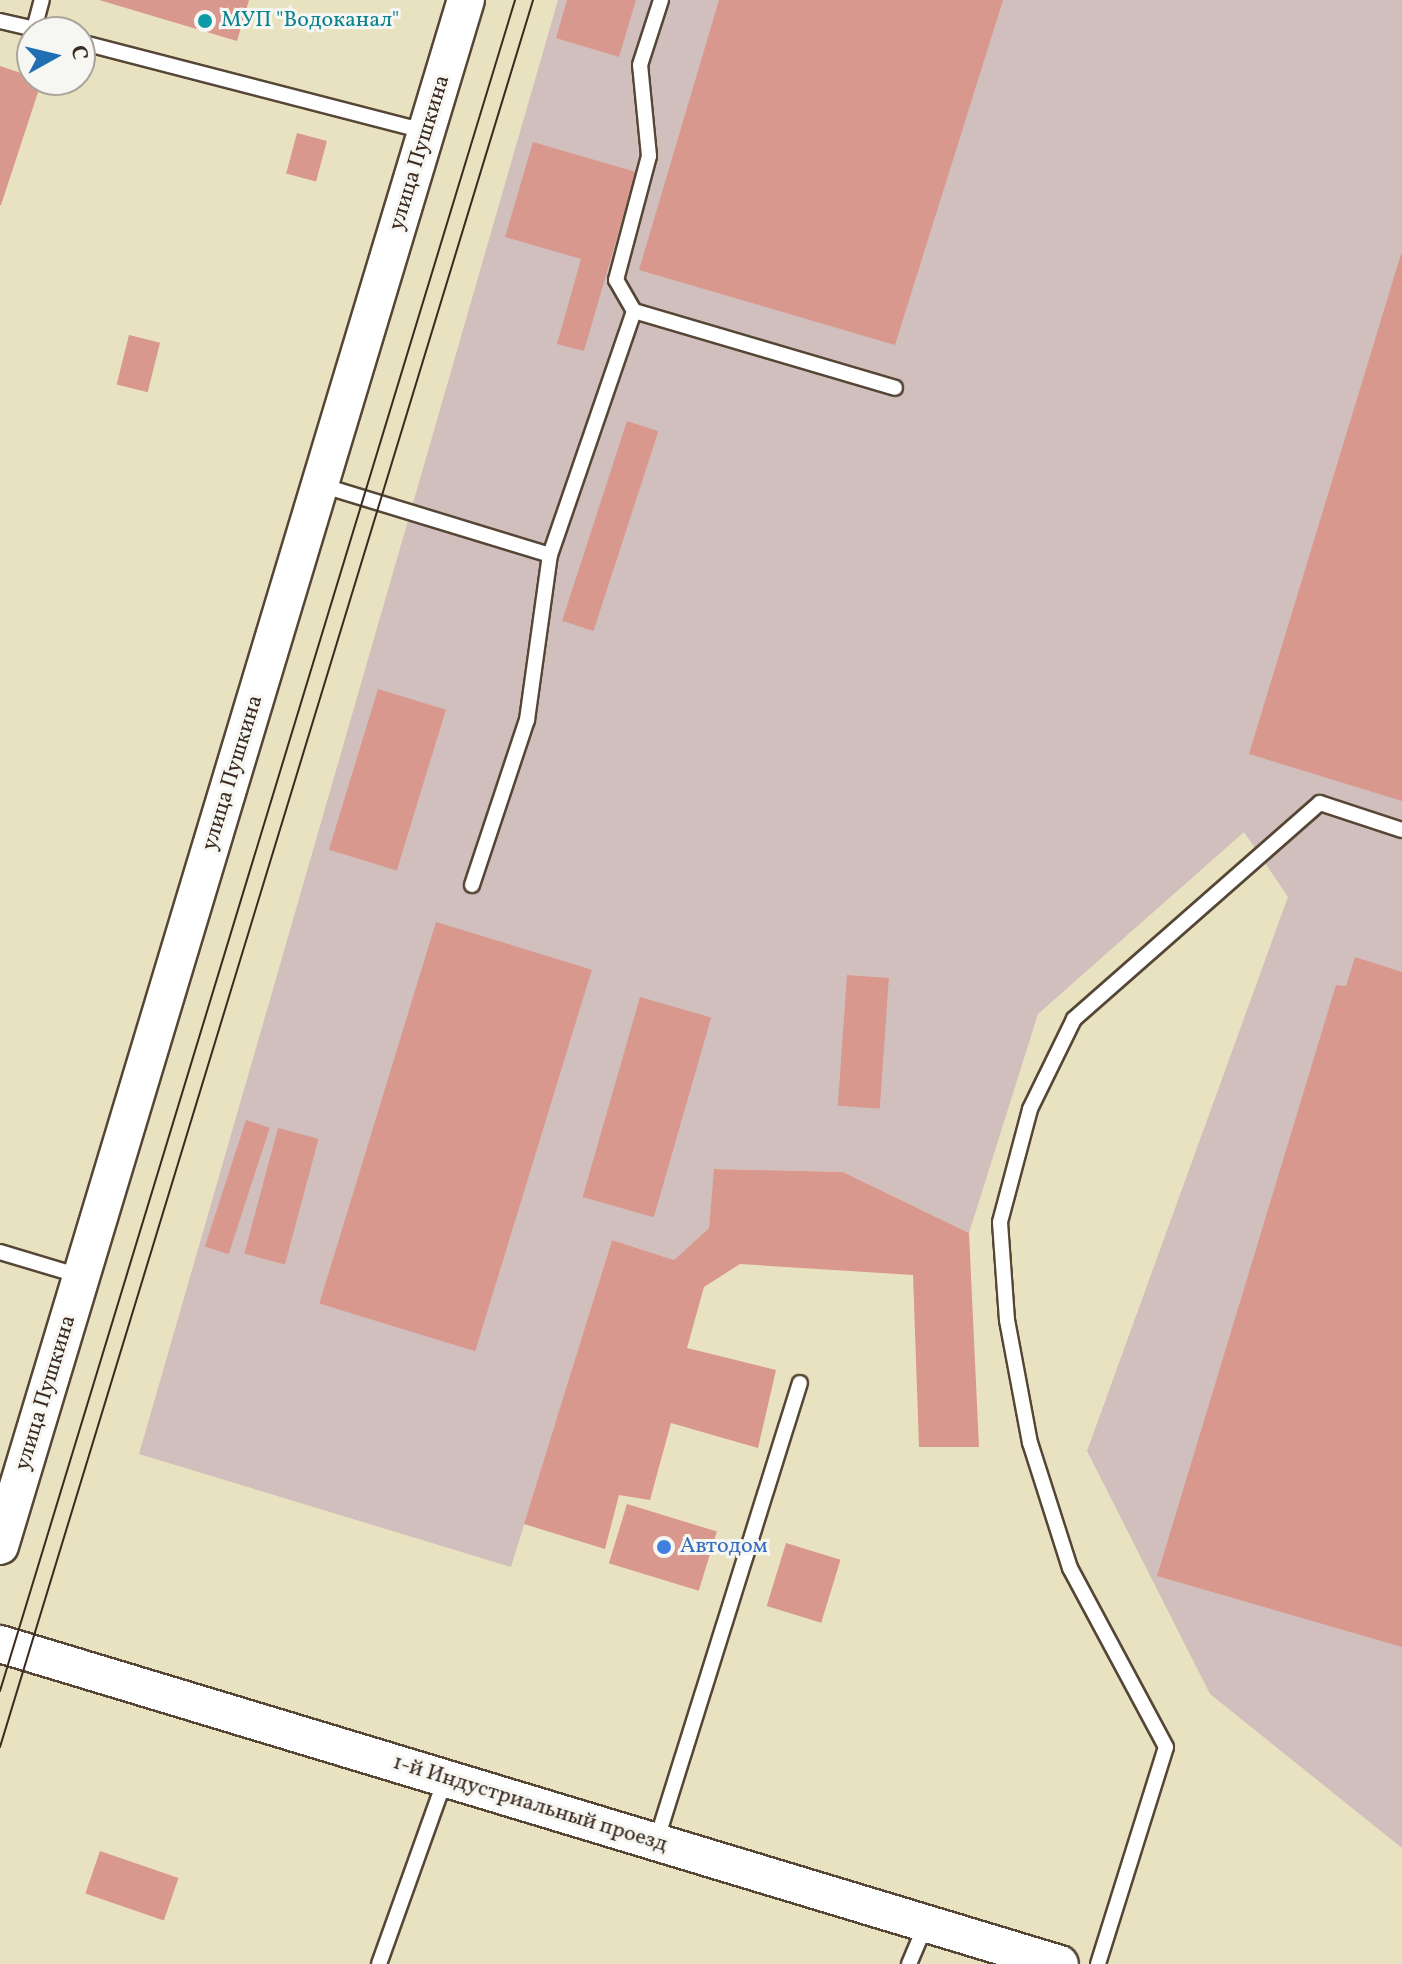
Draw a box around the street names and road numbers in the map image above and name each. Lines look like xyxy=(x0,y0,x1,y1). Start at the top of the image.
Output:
street label: улица Пушкина xyxy=(384,72,456,234)
street label: улица Пушкина xyxy=(197,692,269,854)
street label: улица Пушкина xyxy=(10,1312,82,1474)
street label: 1-й Индустриальный проезд xyxy=(390,1750,670,1858)

